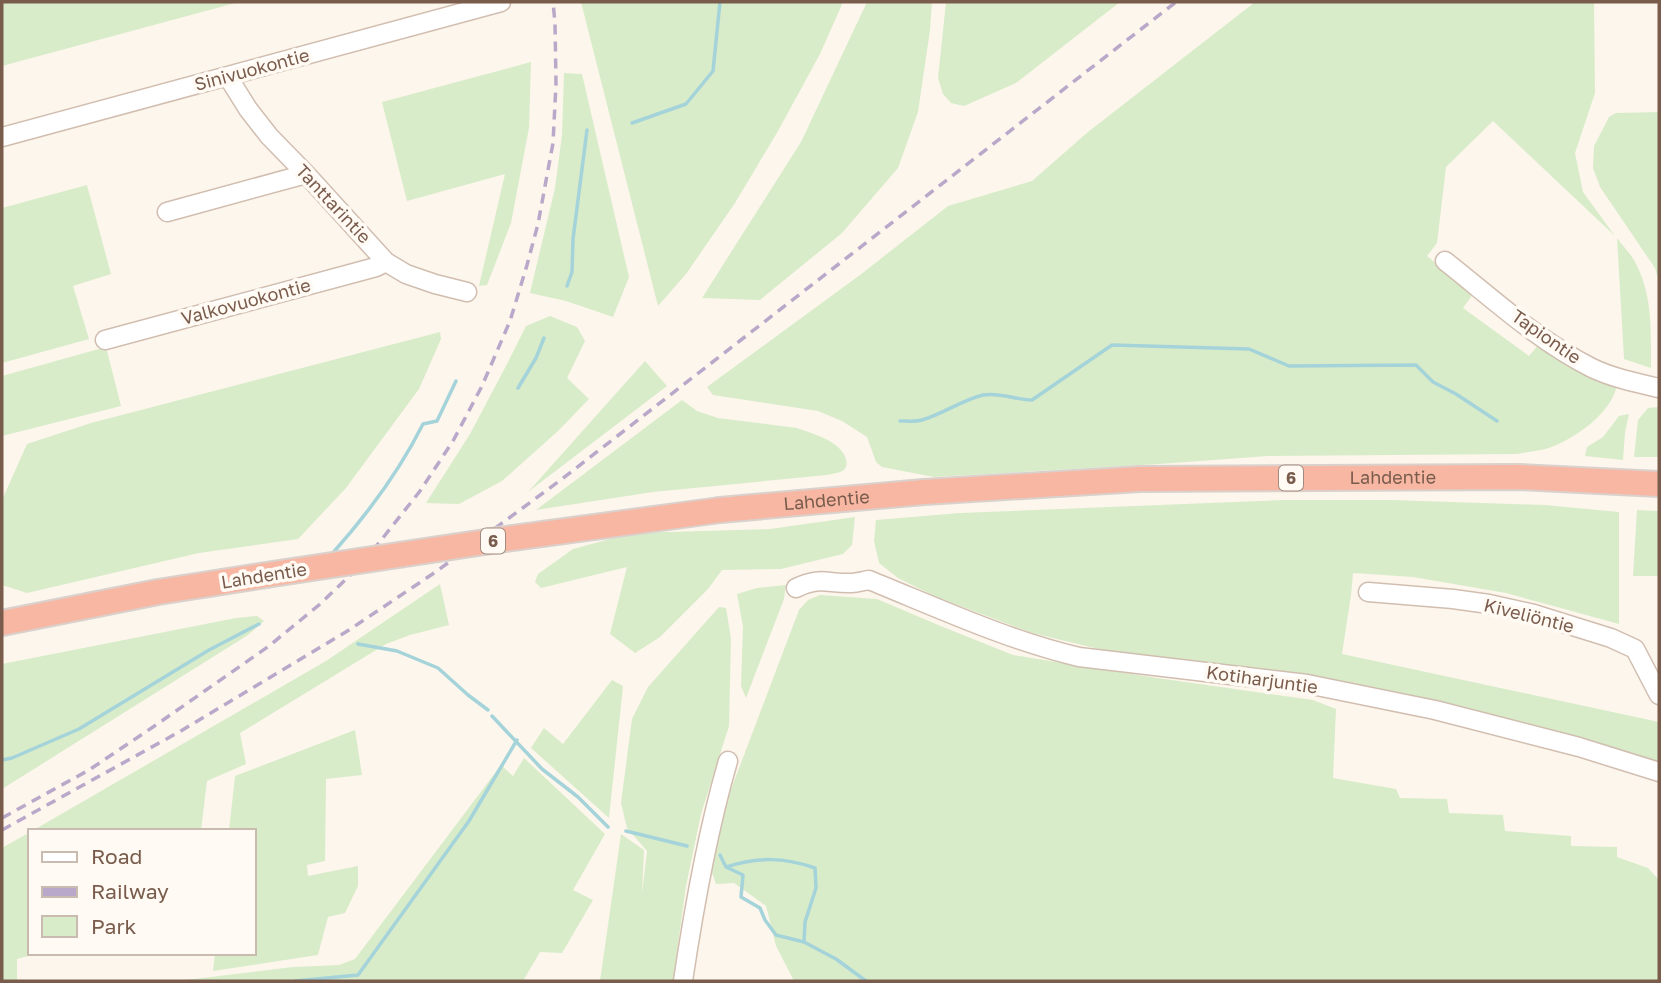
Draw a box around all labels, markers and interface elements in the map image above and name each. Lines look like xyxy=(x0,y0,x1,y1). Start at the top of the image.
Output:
street label: Sinivuokontie xyxy=(192,43,312,95)
street label: Tanttarintie xyxy=(292,159,376,247)
street label: Valkovuokontie xyxy=(179,273,313,329)
street label: Tapiontie xyxy=(1508,304,1586,368)
street label: Lahdentie xyxy=(1349,465,1436,488)
road number: 6 xyxy=(1279,466,1303,491)
street label: Lahdentie xyxy=(782,485,871,514)
road number: 6 xyxy=(481,528,505,554)
street label: Lahdentie xyxy=(219,557,308,593)
street label: Kiveliöntie xyxy=(1482,593,1577,637)
street label: Kotiharjuntie xyxy=(1205,660,1319,698)
legend xyxy=(28,829,256,955)
text: Road xyxy=(91,843,142,869)
text: Railway xyxy=(91,878,169,904)
text: Park xyxy=(91,913,137,939)

